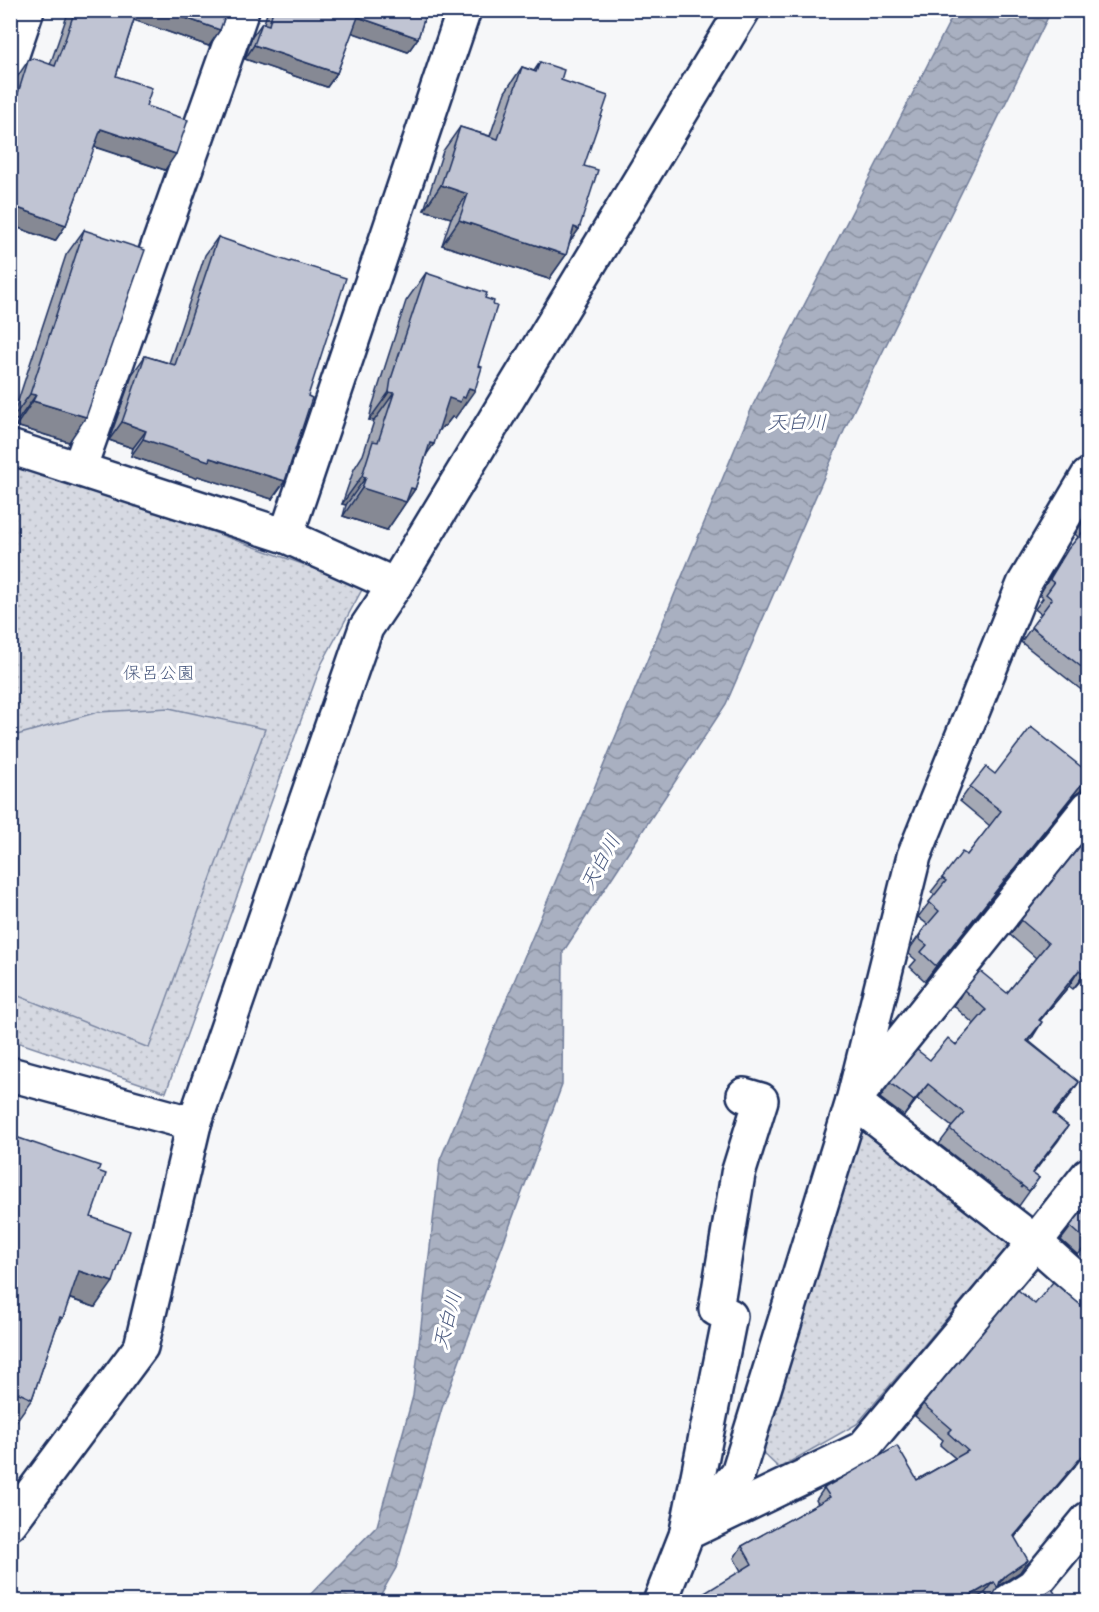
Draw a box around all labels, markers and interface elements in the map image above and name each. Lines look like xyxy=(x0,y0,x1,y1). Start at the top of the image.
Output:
water label: 天白川 xyxy=(767,409,827,434)
park label: 保呂公園 xyxy=(123,661,195,684)
water label: 天白川 xyxy=(574,829,625,894)
water label: 天白川 xyxy=(427,1288,466,1352)

